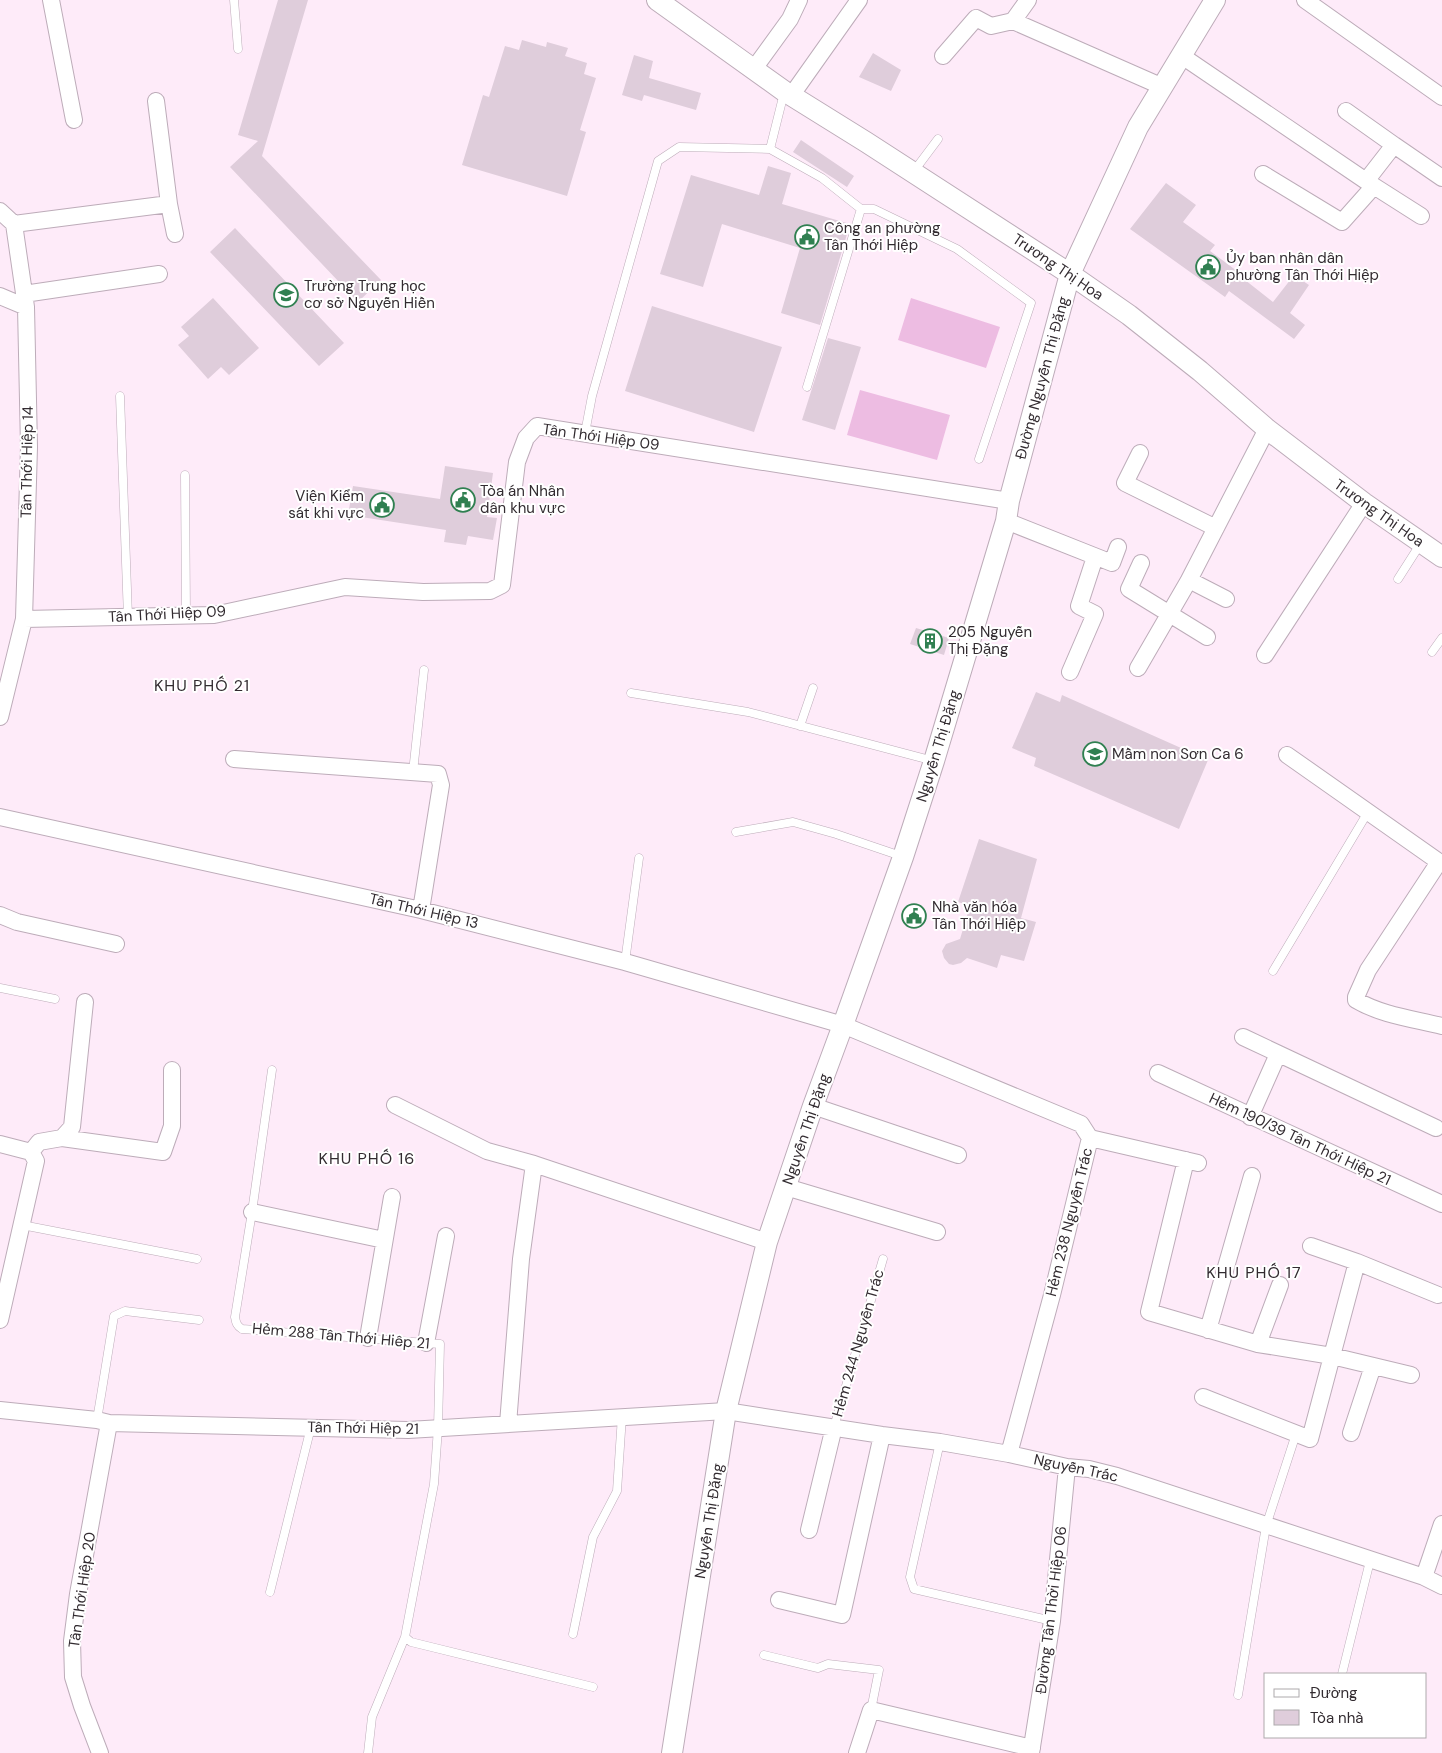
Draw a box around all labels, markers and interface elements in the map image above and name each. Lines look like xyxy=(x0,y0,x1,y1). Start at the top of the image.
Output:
place label: Công an phường Tân Thới Hiệp xyxy=(824,218,940,255)
public building icon: Công an phường Tân Thới Hiệp xyxy=(794,224,820,250)
street label: Trương Thị Hoa xyxy=(1009,229,1107,305)
place label: Ủy ban nhân dân phường Tân Thới Hiệp xyxy=(1226,248,1379,285)
public building icon: Ủy ban nhân dân phường Tân Thới Hiệp xyxy=(1195,254,1221,280)
place label: Trường Trung học cơ sở Nguyễn Hiền xyxy=(304,276,435,313)
school or university icon: Trường Trung học cơ sở Nguyễn Hiền xyxy=(273,282,299,308)
street label: Đường Nguyễn Thị Đặng xyxy=(1011,294,1073,462)
street label: Tân Thới Hiệp 14 xyxy=(16,406,38,518)
street label: Tân Thới Hiệp 09 xyxy=(541,419,661,455)
street label: Trương Thị Hoa xyxy=(1330,475,1428,551)
place label: Tòa án Nhân dân khu vực xyxy=(480,481,565,518)
place label: Viện Kiểm sát khi vực xyxy=(288,486,364,523)
public building icon: Tòa án Nhân dân khu vực xyxy=(450,487,476,513)
public building icon: Viện Kiểm sát khi vực xyxy=(369,492,395,518)
street label: Tân Thới Hiệp 09 xyxy=(108,601,226,627)
place label: 205 Nguyễn Thị Đặng xyxy=(948,622,1032,659)
building icon: 205 Nguyễn Thị Đặng xyxy=(917,628,943,654)
district label: KHU PHỐ 21 xyxy=(154,675,250,696)
street label: Nguyễn Thị Đặng xyxy=(911,687,965,805)
school or university icon: Mầm non Sơn Ca 6 xyxy=(1082,741,1108,767)
place label: Mầm non Sơn Ca 6 xyxy=(1112,744,1244,764)
street label: Tân Thới Hiệp 13 xyxy=(367,889,481,933)
place label: Nhà văn hóa Tân Thới Hiệp xyxy=(932,897,1026,934)
public building icon: Nhà văn hóa Tân Thới Hiệp xyxy=(901,903,927,929)
street label: Nguyễn Thị Đặng xyxy=(778,1071,834,1187)
street label: Hẻm 190/39 Tân Thới Hiệp 21 xyxy=(1206,1088,1394,1190)
street label: Hẻm 238 Nguyễn Trác xyxy=(1041,1146,1097,1298)
district label: KHU PHỐ 16 xyxy=(319,1148,415,1169)
district label: KHU PHỐ 17 xyxy=(1206,1262,1302,1283)
street label: Hẻm 244 Nguyễn Trác xyxy=(827,1267,889,1419)
street label: Hẻm 288 Tân Thới Hiêp 21 xyxy=(251,1318,431,1354)
street label: Tân Thới Hiệp 21 xyxy=(307,1417,419,1439)
street label: Nguyễn Trác xyxy=(1032,1449,1120,1487)
street label: Nguyễn Thị Đặng xyxy=(690,1462,728,1580)
street label: Đường Tân Thời Hiệp 06 xyxy=(1031,1525,1071,1695)
street label: Tân Thới Hiệp 20 xyxy=(64,1531,100,1649)
legend xyxy=(1264,1673,1427,1738)
text: Đường xyxy=(1310,1683,1358,1703)
text: Tòa nhà xyxy=(1310,1708,1364,1728)

